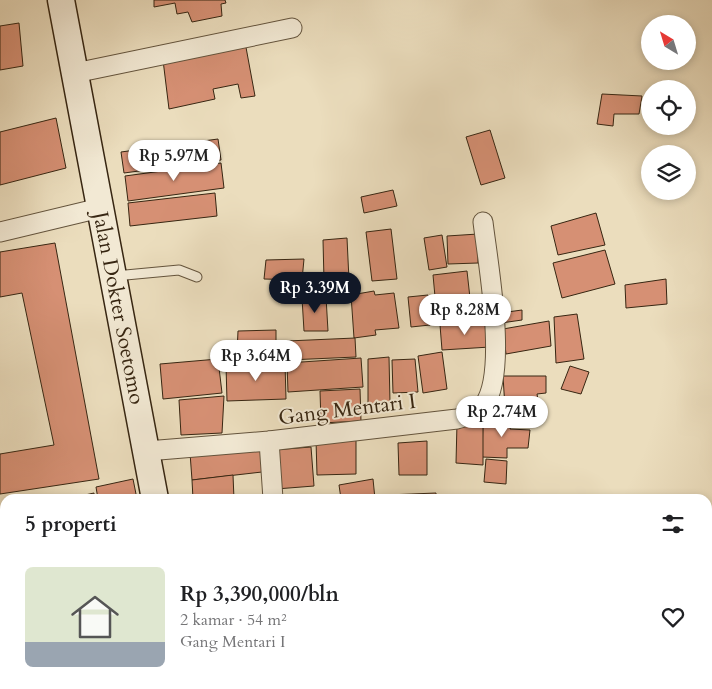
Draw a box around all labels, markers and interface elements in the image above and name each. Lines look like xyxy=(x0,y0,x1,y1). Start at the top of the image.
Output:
north arrow xyxy=(641,15,696,70)
map controls xyxy=(641,15,696,200)
button: locate xyxy=(641,80,696,135)
pin: Rp 5.97M xyxy=(122,140,226,182)
text: Rp 5.97M xyxy=(139,145,209,167)
button: layers xyxy=(641,145,696,200)
street label: Jalan Dokter Soetomo xyxy=(85,206,151,407)
pin: Rp 3.39M xyxy=(263,272,367,314)
text: Rp 3.39M xyxy=(280,277,350,299)
pin: Rp 8.28M xyxy=(413,294,517,336)
text: Rp 8.28M xyxy=(430,299,500,321)
pin: Rp 3.64M xyxy=(204,340,308,382)
text: Rp 3.64M xyxy=(221,345,291,367)
street label: Gang Mentari I xyxy=(277,387,418,432)
pin: Rp 2.74M xyxy=(450,396,554,438)
text: Rp 2.74M xyxy=(467,401,537,423)
text: 5 properti xyxy=(25,510,117,539)
icon: filters xyxy=(659,510,687,538)
text: Rp 3,390,000/bln xyxy=(180,580,339,609)
icon: home xyxy=(65,587,125,647)
icon: heart xyxy=(659,603,687,631)
text: 2 kamar · 54 m² xyxy=(180,609,286,631)
text: Gang Mentari I xyxy=(180,631,285,653)

